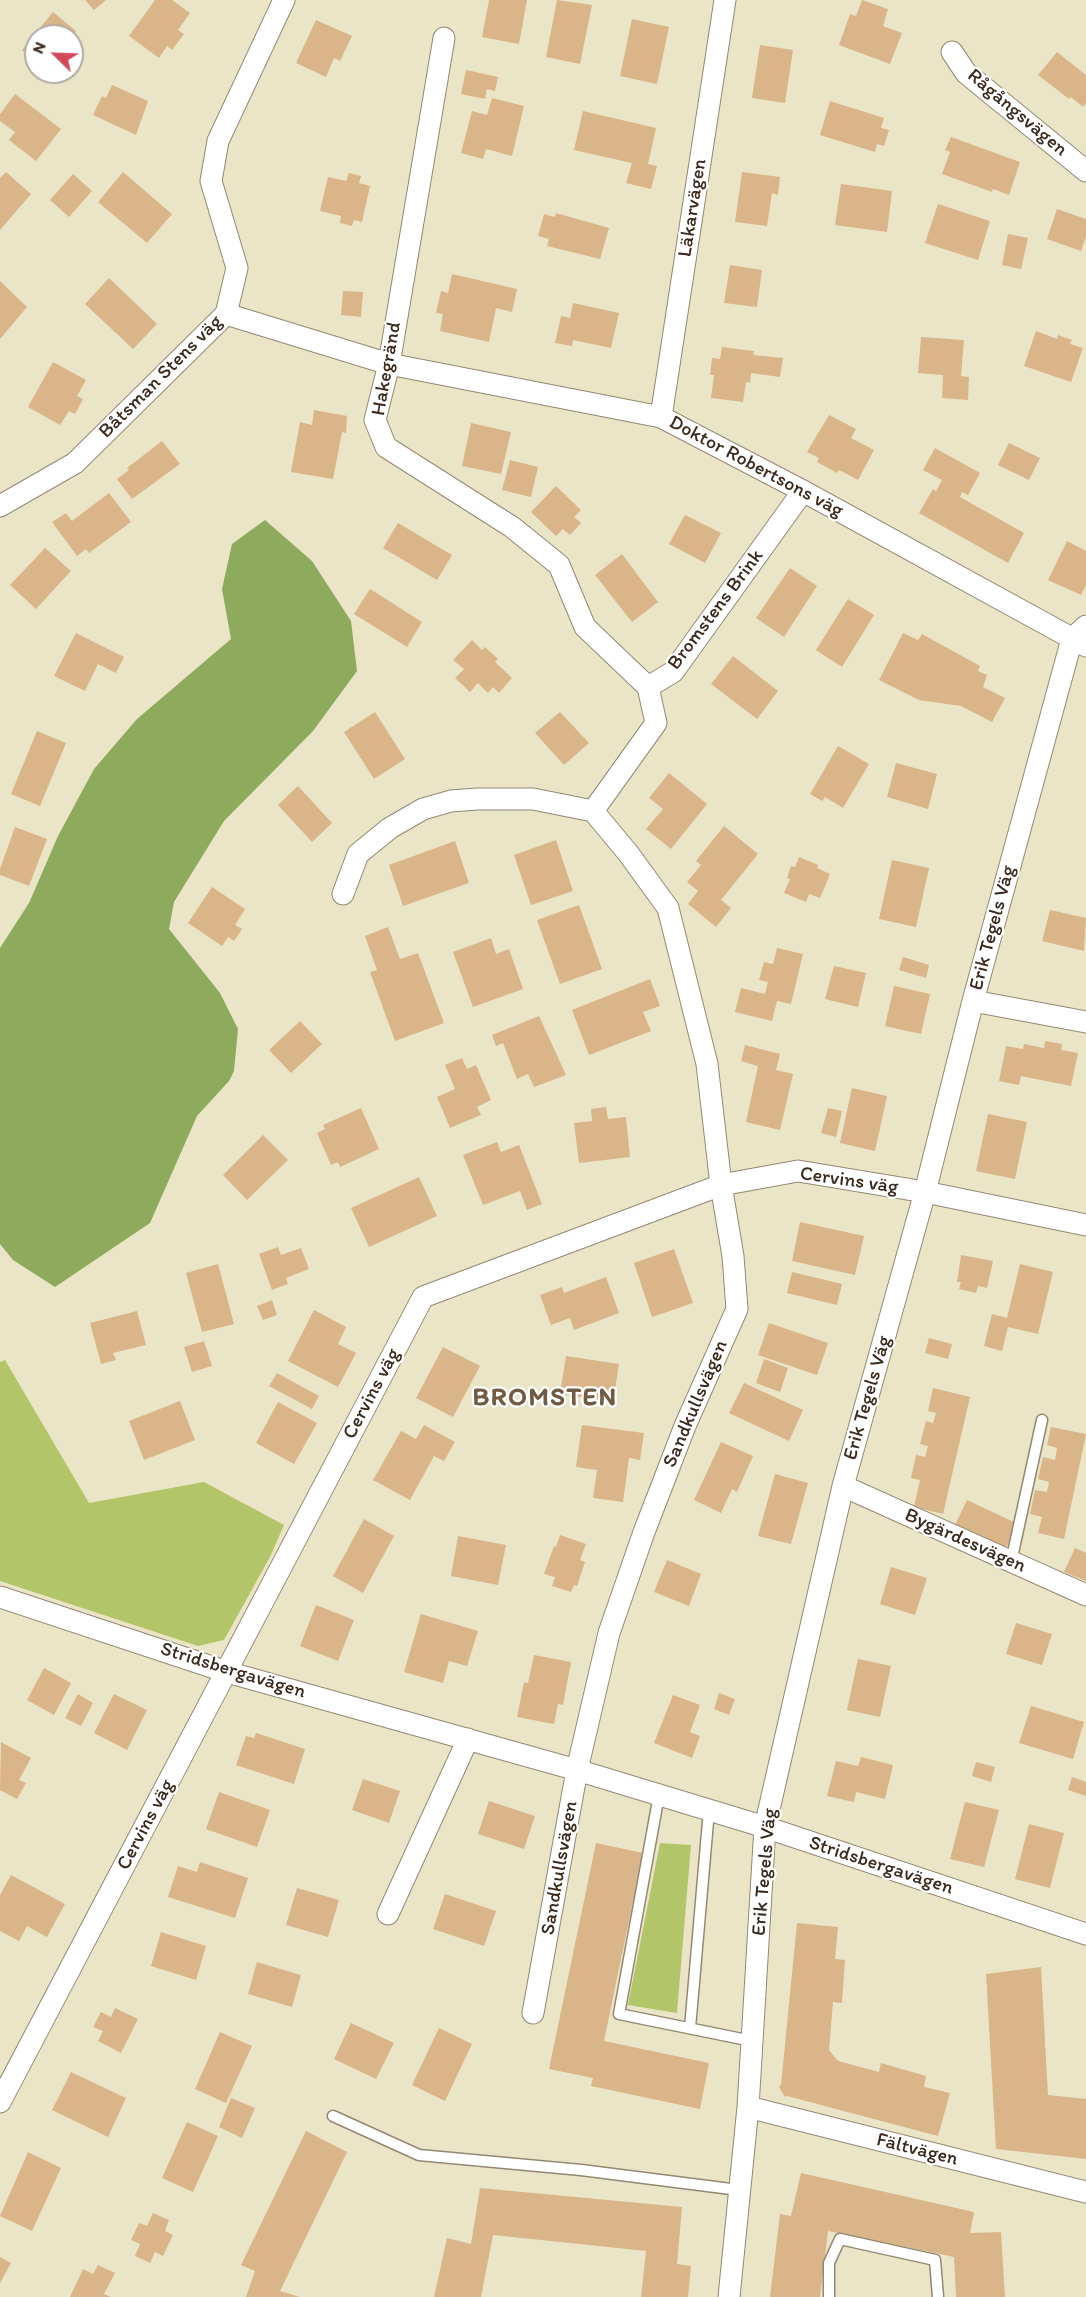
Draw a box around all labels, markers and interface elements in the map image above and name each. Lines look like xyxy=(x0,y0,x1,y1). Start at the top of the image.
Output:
north arrow xyxy=(24,24,84,84)
text: N xyxy=(28,39,50,56)
street label: Rågångsvägen xyxy=(962,64,1072,162)
street label: Läkarvägen xyxy=(673,157,713,259)
street label: Båtsman Stens väg xyxy=(94,310,228,444)
street label: Hakegränd xyxy=(367,320,407,418)
street label: Doktor Robertsons väg xyxy=(665,411,847,523)
street label: Bromstens Brink xyxy=(663,545,769,675)
street label: Erik Tegels Väg xyxy=(965,863,1021,993)
street label: Cervins väg xyxy=(798,1162,900,1200)
street label: Erik Tegels Väg xyxy=(839,1333,897,1463)
street label: Sandkullsvägen xyxy=(658,1337,734,1471)
street label: Cervins väg xyxy=(338,1345,406,1443)
district label: BROMSTEN xyxy=(472,1382,618,1414)
street label: Bygärdesvägen xyxy=(901,1504,1029,1578)
street label: Stridsbergavägen xyxy=(158,1638,308,1704)
street label: Cervins väg xyxy=(112,1776,180,1874)
street label: Sandkullsvägen xyxy=(536,1799,584,1937)
street label: Erik Tegels Väg xyxy=(747,1807,783,1937)
street label: Stridsbergavägen xyxy=(806,1831,956,1901)
street label: Fältvägen xyxy=(874,2128,960,2172)

